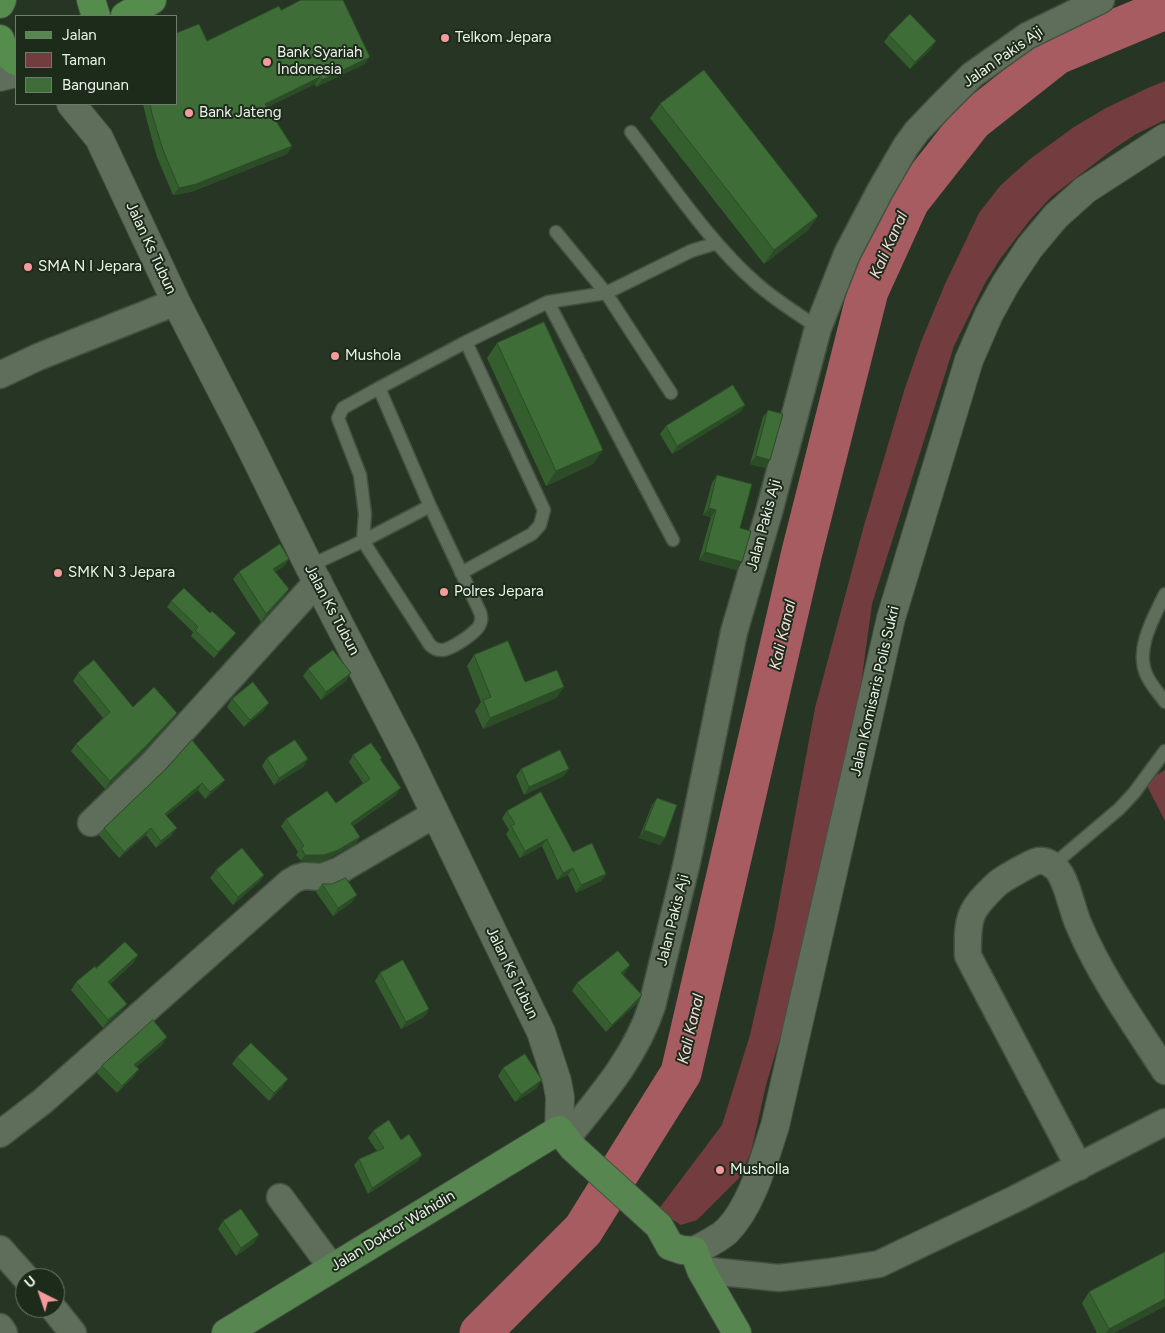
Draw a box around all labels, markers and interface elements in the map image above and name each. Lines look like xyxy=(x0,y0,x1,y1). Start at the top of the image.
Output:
legend xyxy=(15,15,178,105)
street label: Jalan Pakis Aji xyxy=(959,23,1047,91)
text: Jalan xyxy=(62,26,97,44)
place label: Telkom Jepara xyxy=(455,29,551,47)
marker: Telkom Jepara xyxy=(439,32,451,44)
place label: Bank Syariah Indonesia xyxy=(277,44,362,79)
text: Taman xyxy=(62,51,106,69)
marker: Bank Syariah Indonesia xyxy=(261,56,273,68)
text: Bangunan xyxy=(62,76,129,94)
place label: Bank Jateng xyxy=(199,104,282,122)
marker: Bank Jateng xyxy=(183,107,195,119)
street label: Jalan Ks Tubun xyxy=(122,199,180,297)
water label: Kali Kanal xyxy=(866,209,912,281)
place label: SMA N I Jepara xyxy=(38,258,142,276)
marker: SMA N I Jepara xyxy=(22,261,34,273)
place label: Mushola xyxy=(345,347,401,365)
marker: Mushola xyxy=(329,350,341,362)
street label: Jalan Pakis Aji xyxy=(743,477,785,573)
street label: Jalan Ks Tubun xyxy=(301,562,363,658)
place label: SMK N 3 Jepara xyxy=(68,564,175,582)
marker: SMK N 3 Jepara xyxy=(52,567,64,579)
place label: Polres Jepara xyxy=(454,583,544,601)
marker: Polres Jepara xyxy=(438,586,450,598)
water label: Kali Kanal xyxy=(766,598,800,672)
street label: Jalan Komisaris Polis Sukri xyxy=(847,604,903,778)
street label: Jalan Pakis Aji xyxy=(653,872,693,968)
street label: Jalan Ks Tubun xyxy=(482,924,542,1022)
water label: Kali Kanal xyxy=(674,992,708,1066)
place label: Musholla xyxy=(730,1161,789,1179)
marker: Musholla xyxy=(714,1164,726,1176)
street label: Jalan Doktor Wahidin xyxy=(328,1187,458,1275)
north arrow xyxy=(15,1268,65,1318)
text: U xyxy=(21,1272,40,1292)

